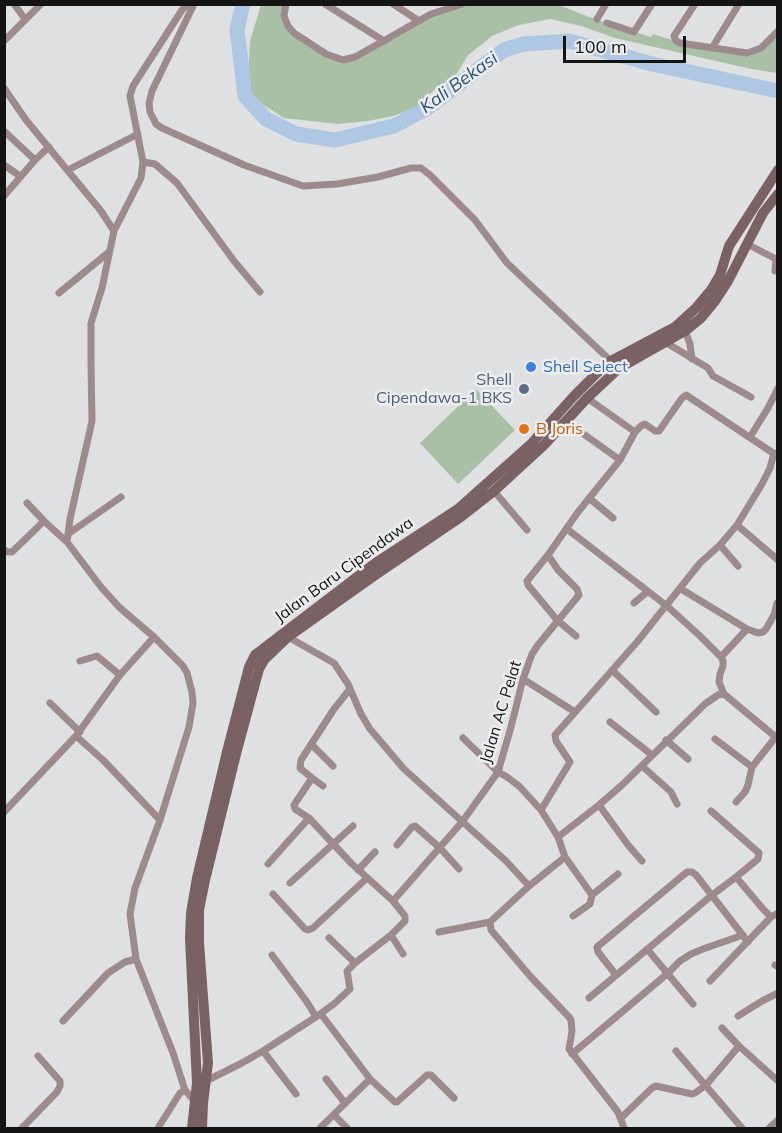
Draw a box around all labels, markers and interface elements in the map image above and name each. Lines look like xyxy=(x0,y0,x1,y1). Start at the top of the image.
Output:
scale bar xyxy=(566,24,689,62)
text: 100 m xyxy=(574,35,627,58)
water label: Kali Bekasi xyxy=(416,48,502,118)
place label: Shell Select xyxy=(543,357,628,377)
marker: Shell Select xyxy=(524,360,538,374)
place label: Shell Cipendawa-1 BKS xyxy=(376,370,512,408)
marker: Shell Cipendawa-1 BKS xyxy=(517,382,531,396)
place label: B Joris xyxy=(536,419,583,439)
marker: B Joris xyxy=(517,422,531,436)
street label: Jalan Baru Cipendawa xyxy=(271,513,417,627)
street label: Jalan AC Pelat xyxy=(476,658,526,766)

